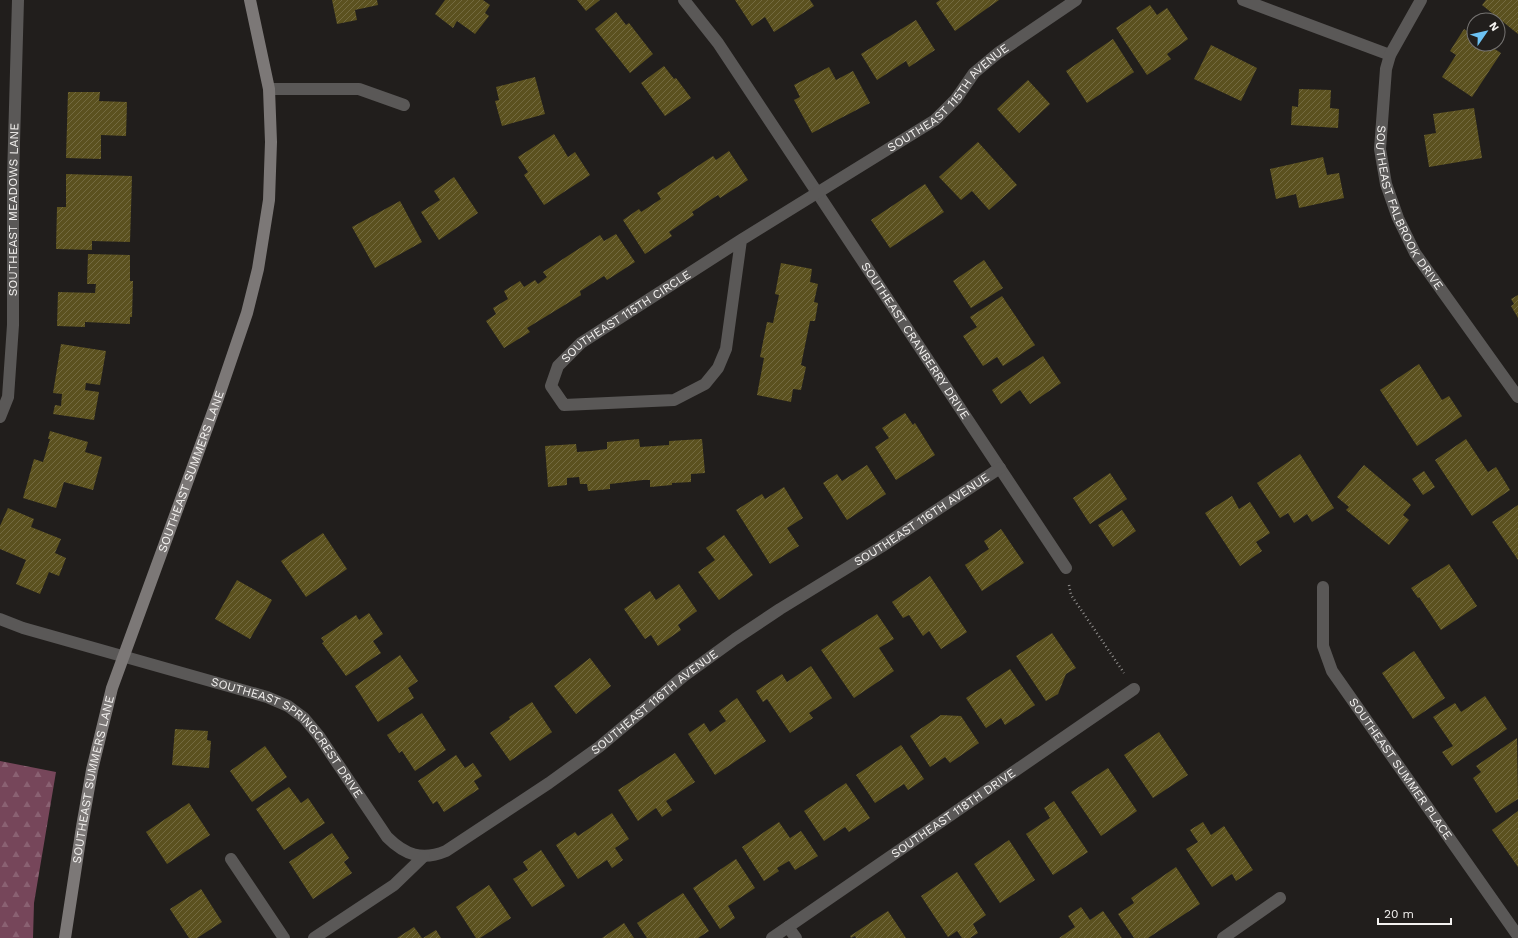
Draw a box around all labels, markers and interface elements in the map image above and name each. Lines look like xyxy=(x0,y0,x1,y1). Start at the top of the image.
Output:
north arrow xyxy=(1466,12,1506,52)
text: N xyxy=(1486,20,1502,34)
street label: SOUTHEAST 115TH AVENUE xyxy=(885,41,1012,155)
street label: SOUTHEAST MEADOWS LANE xyxy=(6,123,22,296)
street label: SOUTHEAST FALBROOK DRIVE xyxy=(1373,125,1446,293)
street label: SOUTHEAST CRANBERRY DRIVE xyxy=(858,260,973,422)
street label: SOUTHEAST 115TH CIRCLE xyxy=(558,267,694,366)
street label: SOUTHEAST SUMMERS LANE xyxy=(155,389,227,554)
street label: SOUTHEAST 116TH AVENUE xyxy=(851,470,992,569)
street label: SOUTHEAST 116TH AVENUE xyxy=(588,647,721,757)
street label: SOUTHEAST SPRINGCREST DRIVE xyxy=(209,675,366,801)
street label: SOUTHEAST SUMMERS LANE xyxy=(70,694,117,864)
street label: SOUTHEAST SUMMER PLACE xyxy=(1346,695,1455,842)
street label: SOUTHEAST 118TH DRIVE xyxy=(889,766,1018,861)
scale bar xyxy=(1378,900,1451,926)
text: 20 m xyxy=(1384,907,1414,921)

